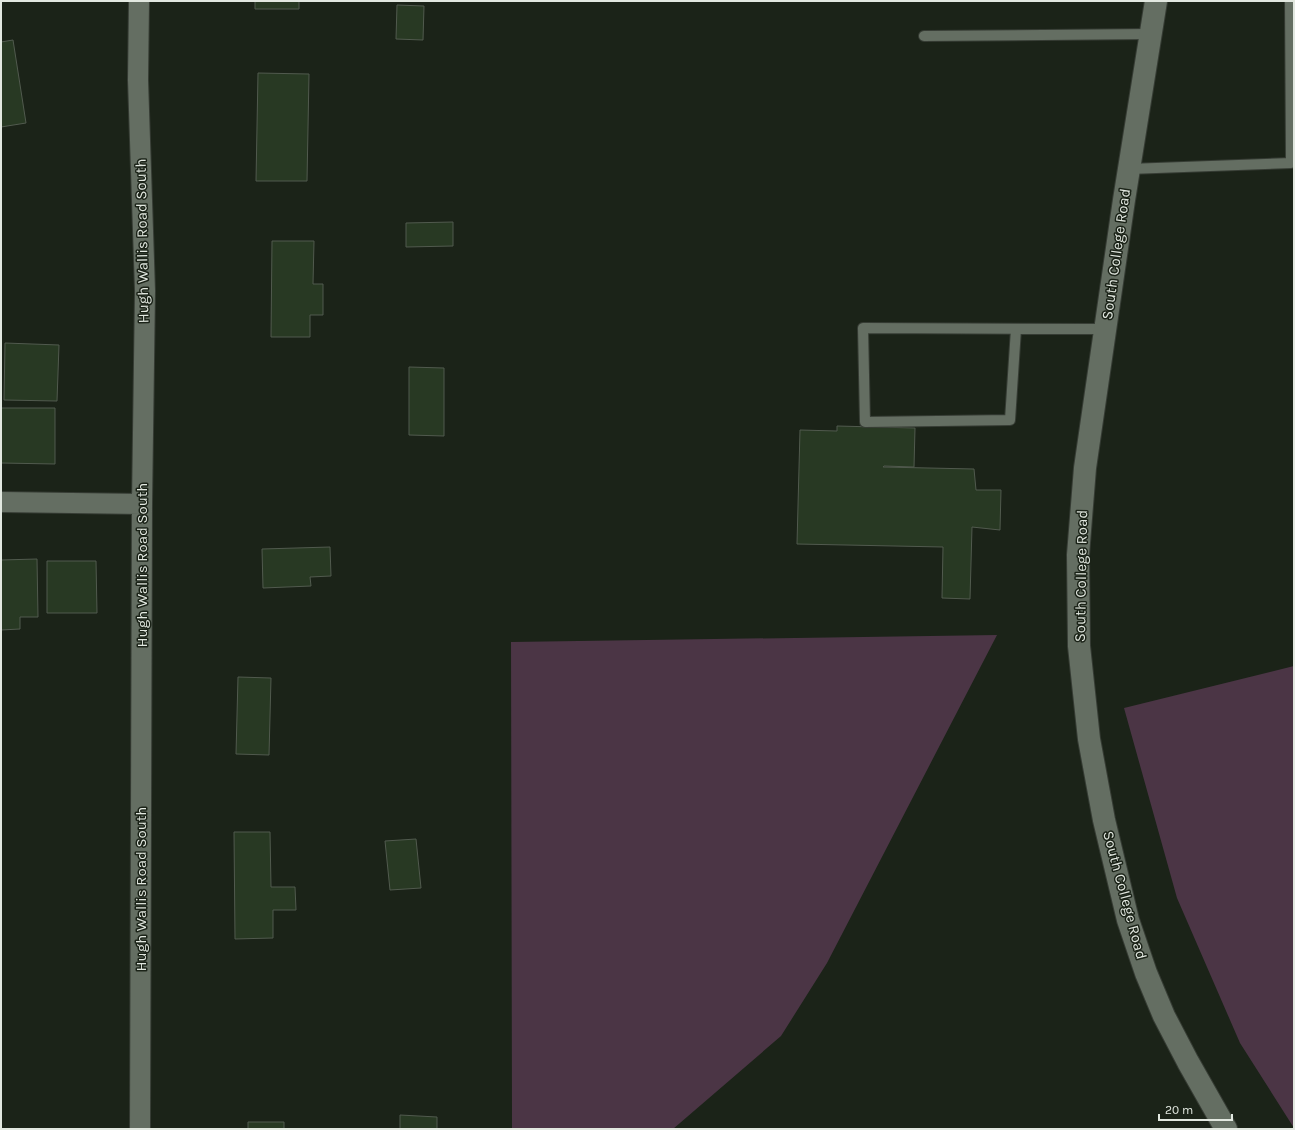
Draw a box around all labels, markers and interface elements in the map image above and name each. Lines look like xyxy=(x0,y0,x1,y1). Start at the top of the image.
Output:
street label: Hugh Wallis Road South xyxy=(132,158,152,324)
street label: South College Road xyxy=(1098,187,1134,321)
street label: Hugh Wallis Road South xyxy=(133,483,151,647)
street label: South College Road xyxy=(1071,510,1091,642)
street label: Hugh Wallis Road South xyxy=(132,807,150,971)
street label: South College Road xyxy=(1099,829,1151,961)
scale bar xyxy=(1159,1096,1232,1122)
text: 20 m xyxy=(1165,1103,1193,1117)

